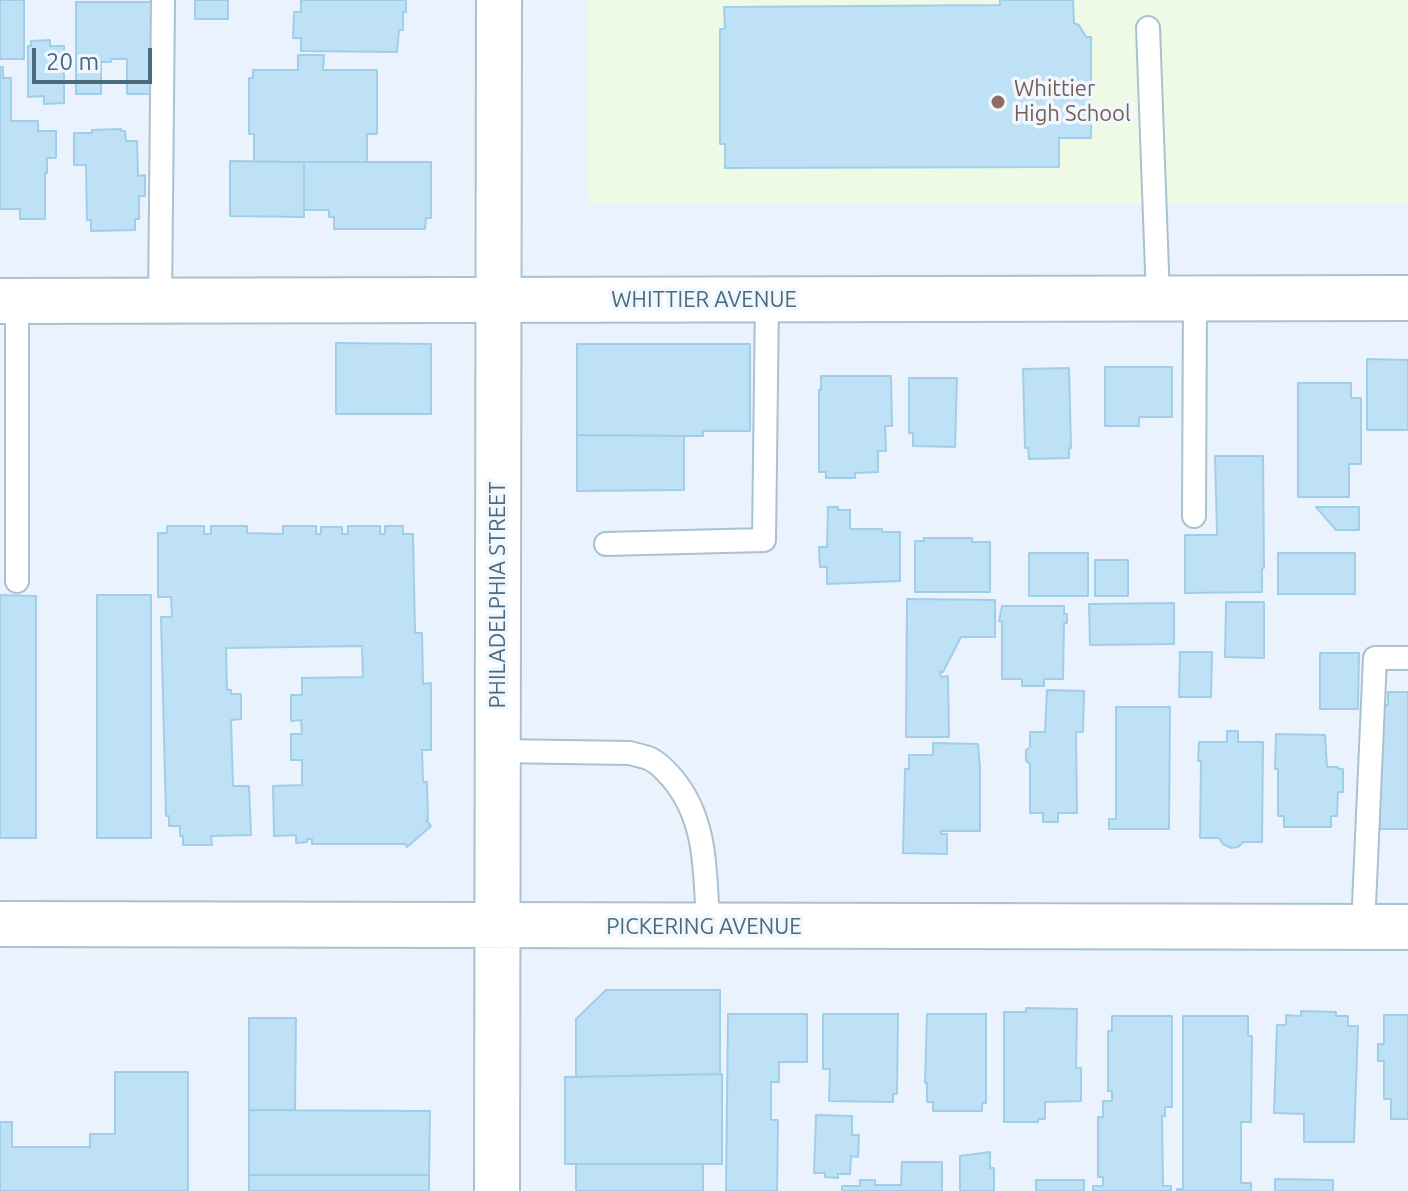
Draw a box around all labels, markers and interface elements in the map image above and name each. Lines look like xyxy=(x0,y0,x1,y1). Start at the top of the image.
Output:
scale bar xyxy=(36,32,156,82)
text: 20 m xyxy=(46,48,99,75)
place label: Whittier High School xyxy=(1014,76,1131,128)
marker: Whittier High School xyxy=(989,93,1007,111)
street label: WHITTIER AVENUE xyxy=(611,287,797,313)
street label: PHILADELPHIA STREET xyxy=(485,481,511,709)
street label: PICKERING AVENUE xyxy=(606,914,802,940)

